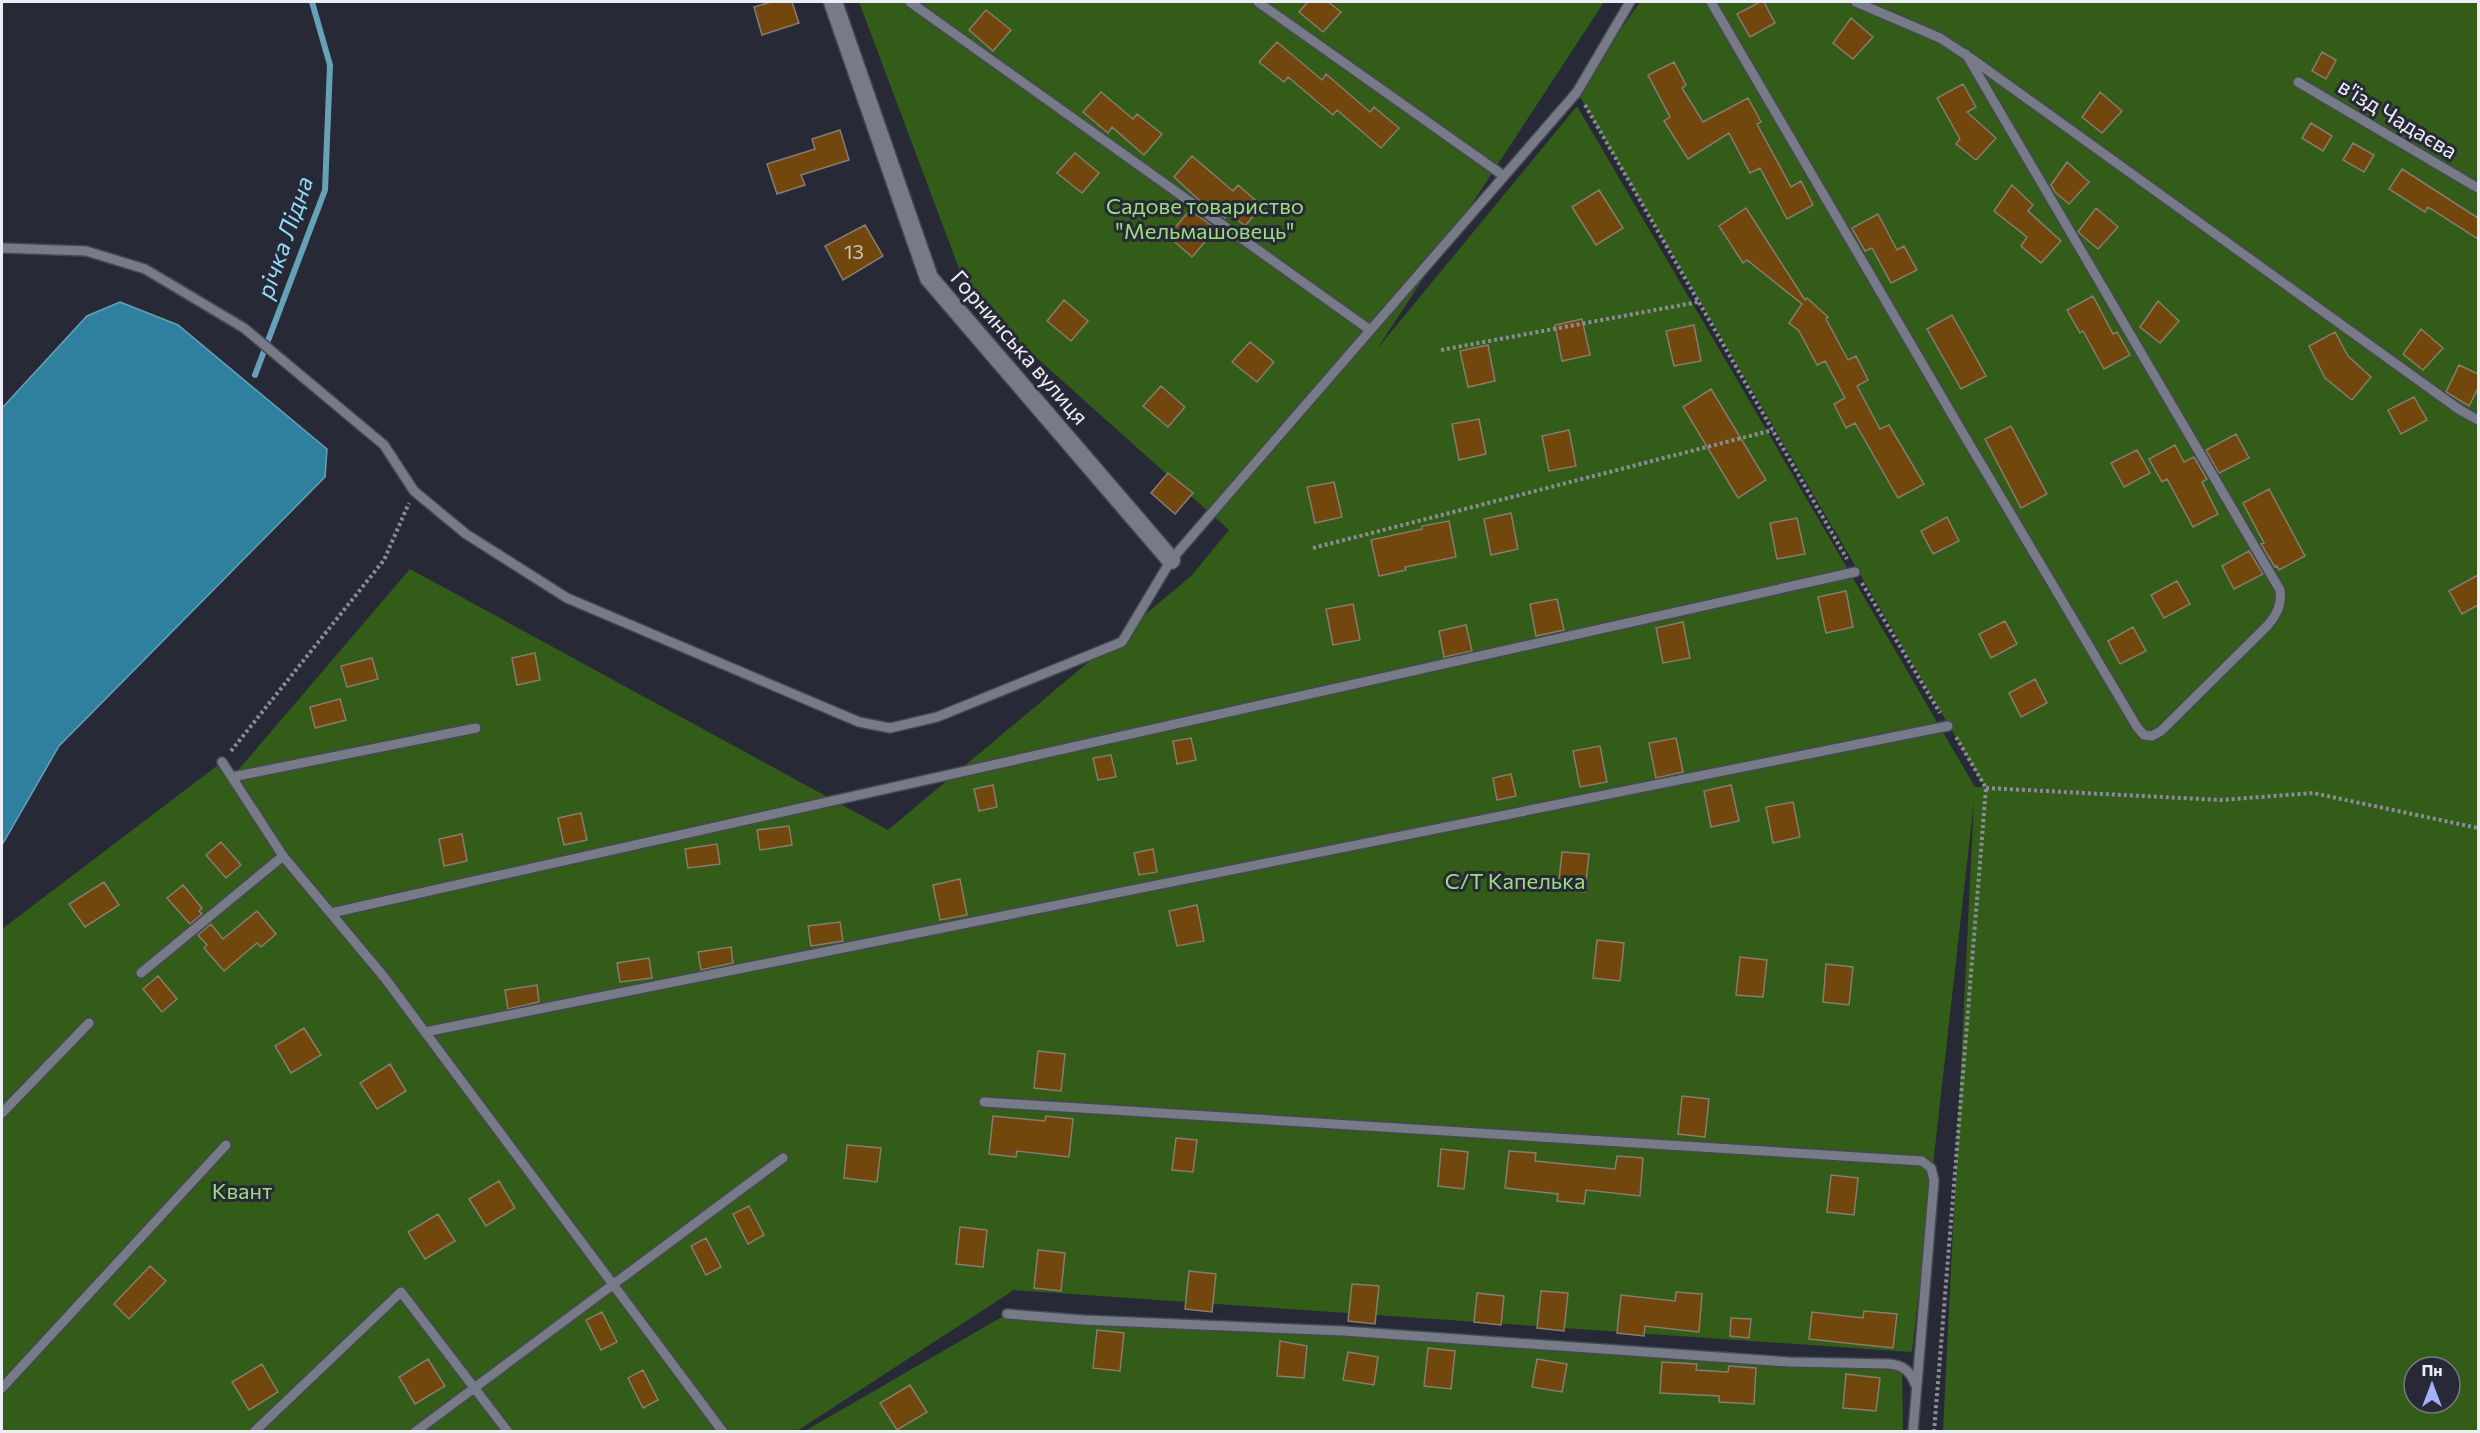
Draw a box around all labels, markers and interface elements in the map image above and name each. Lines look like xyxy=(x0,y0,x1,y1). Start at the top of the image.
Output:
street label: в'їзд Чадаєва xyxy=(2334,72,2462,164)
water label: річка Лідна xyxy=(249,172,318,303)
park label: Садове товариство "Мельмашовець" xyxy=(1106,192,1304,244)
house number: 13 xyxy=(844,239,864,263)
street label: Горнинська вулиця xyxy=(946,264,1094,430)
park label: С/Т Капелька xyxy=(1445,867,1585,894)
park label: Квант xyxy=(212,1177,272,1204)
north arrow xyxy=(2402,1355,2462,1415)
text: Пн xyxy=(2421,1360,2443,1379)

